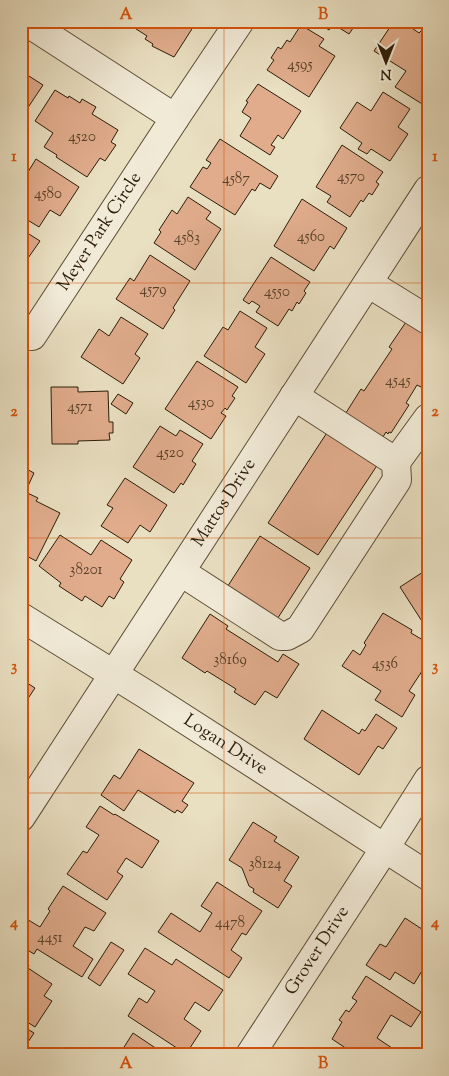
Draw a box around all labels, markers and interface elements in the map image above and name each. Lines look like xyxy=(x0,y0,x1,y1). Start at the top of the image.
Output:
text: A xyxy=(120,4,133,27)
text: B xyxy=(318,4,328,27)
north arrow xyxy=(362,38,412,88)
house number: 4595 xyxy=(287,55,313,76)
text: N xyxy=(380,63,392,83)
house number: 4520 xyxy=(68,127,96,148)
text: 1 xyxy=(11,146,17,169)
text: 1 xyxy=(432,146,438,169)
street label: Meyer Park Circle xyxy=(52,167,149,297)
house number: 4570 xyxy=(337,167,365,188)
house number: 4587 xyxy=(222,169,250,190)
house number: 4580 xyxy=(34,184,62,205)
house number: 4560 xyxy=(297,227,325,248)
house number: 4583 xyxy=(174,228,200,249)
house number: 4579 xyxy=(139,280,167,301)
house number: 4550 xyxy=(264,282,290,303)
house number: 4545 xyxy=(385,371,411,392)
house number: 4530 xyxy=(188,393,214,414)
house number: 4571 xyxy=(67,397,93,418)
text: 2 xyxy=(10,401,18,424)
text: 2 xyxy=(431,401,439,424)
house number: 4520 xyxy=(156,443,184,464)
street label: Mattos Drive xyxy=(186,454,263,553)
house number: 38201 xyxy=(69,560,103,581)
house number: 38169 xyxy=(213,650,247,671)
house number: 4536 xyxy=(372,654,398,675)
text: 3 xyxy=(11,656,18,679)
text: 3 xyxy=(432,656,439,679)
street label: Logan Drive xyxy=(178,708,272,782)
house number: 38124 xyxy=(248,854,282,875)
street label: Grover Drive xyxy=(279,901,356,1001)
text: 4 xyxy=(9,912,18,935)
text: 4 xyxy=(430,912,439,935)
house number: 4478 xyxy=(215,913,245,934)
house number: 4451 xyxy=(37,928,63,949)
text: A xyxy=(120,1053,133,1076)
text: B xyxy=(318,1053,328,1076)

